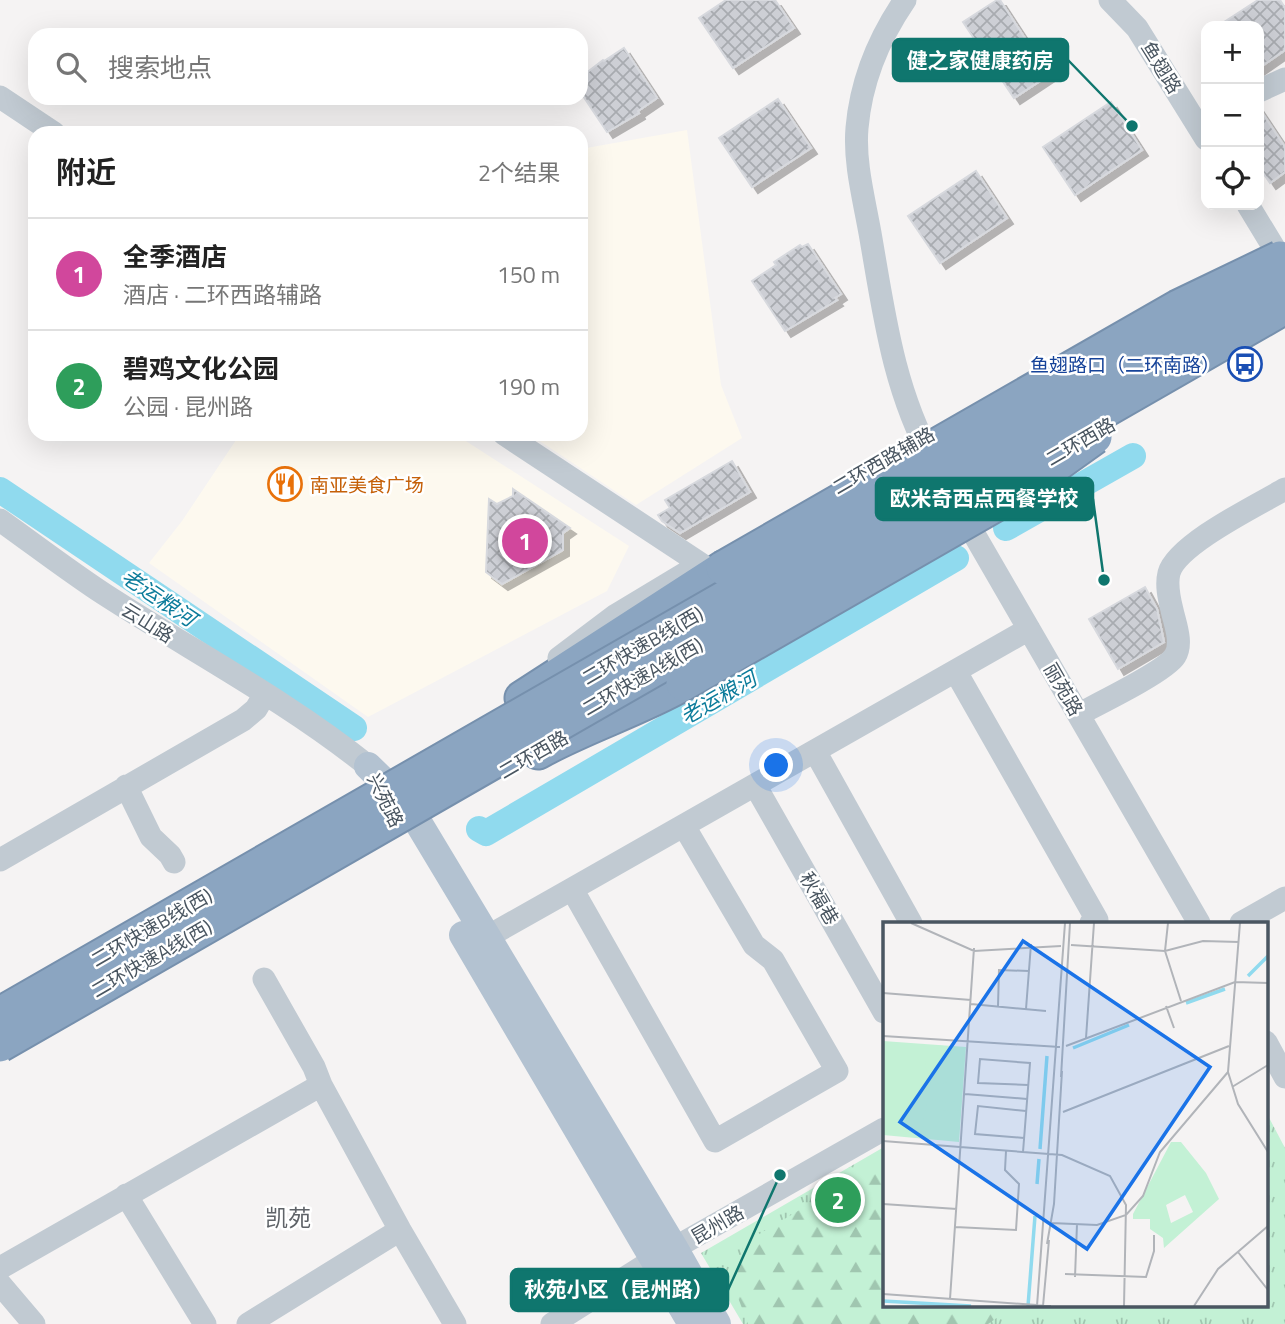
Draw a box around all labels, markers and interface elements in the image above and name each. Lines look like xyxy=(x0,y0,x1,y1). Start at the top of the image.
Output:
map controls xyxy=(1201,21,1264,210)
button: + xyxy=(1201,21,1264,84)
search box xyxy=(28,28,588,105)
street label: 鱼翅路 xyxy=(1135,35,1189,99)
callout: 健之家健康药房 xyxy=(893,39,1068,81)
text: 健之家健康药房 xyxy=(907,44,1054,76)
icon: search xyxy=(52,48,90,86)
text: 搜索地点 xyxy=(108,48,212,87)
button: − xyxy=(1201,84,1264,147)
button: locate xyxy=(1201,147,1264,210)
text: 附近 xyxy=(56,149,116,195)
text: 2个结果 xyxy=(478,155,560,190)
text: 全季酒店 xyxy=(123,237,227,276)
text: 1 xyxy=(73,257,85,292)
text: 150 m xyxy=(497,257,560,292)
text: 酒店 · 二环西路辅路 xyxy=(123,277,322,312)
bus stop icon: 鱼翅路口（二环南路） xyxy=(1226,345,1264,383)
text: 碧鸡文化公园 xyxy=(123,349,279,388)
place label: 鱼翅路口（二环南路） xyxy=(1030,350,1220,379)
text: 2 xyxy=(73,369,85,404)
text: 190 m xyxy=(497,369,560,404)
text: 公园 · 昆州路 xyxy=(123,389,253,424)
street label: 二环西路 xyxy=(1040,409,1120,473)
street label: 二环西路辅路 xyxy=(826,419,940,501)
restaurant icon: 南亚美食广场 xyxy=(266,465,304,503)
place label: 南亚美食广场 xyxy=(310,470,424,499)
callout: 欧米奇西点西餐学校 xyxy=(876,478,1093,520)
text: 欧米奇西点西餐学校 xyxy=(890,482,1079,514)
pin: 1 xyxy=(502,515,548,567)
water label: 老运粮河 xyxy=(115,560,206,636)
street label: 云山路 xyxy=(116,595,180,649)
street label: 二环快速B线(西) xyxy=(576,599,708,691)
street label: 二环快速A线(西) xyxy=(576,630,708,722)
street label: 丽苑路 xyxy=(1037,657,1091,721)
water label: 老运粮河 xyxy=(674,660,766,732)
street label: 二环西路 xyxy=(493,722,573,786)
your location xyxy=(759,748,793,782)
street label: 兴苑路 xyxy=(360,768,412,832)
street label: 秋福巷 xyxy=(793,866,847,930)
street label: 二环快速B线(西) xyxy=(85,881,217,973)
street label: 二环快速A线(西) xyxy=(85,912,217,1004)
inset map xyxy=(883,922,1268,1306)
pin: 2 xyxy=(815,1174,861,1226)
street label: 昆州路 xyxy=(685,1197,749,1251)
district label: 凯苑 xyxy=(265,1200,311,1235)
callout: 秋苑小区（昆州路） xyxy=(511,1269,728,1311)
text: 秋苑小区（昆州路） xyxy=(525,1273,714,1305)

